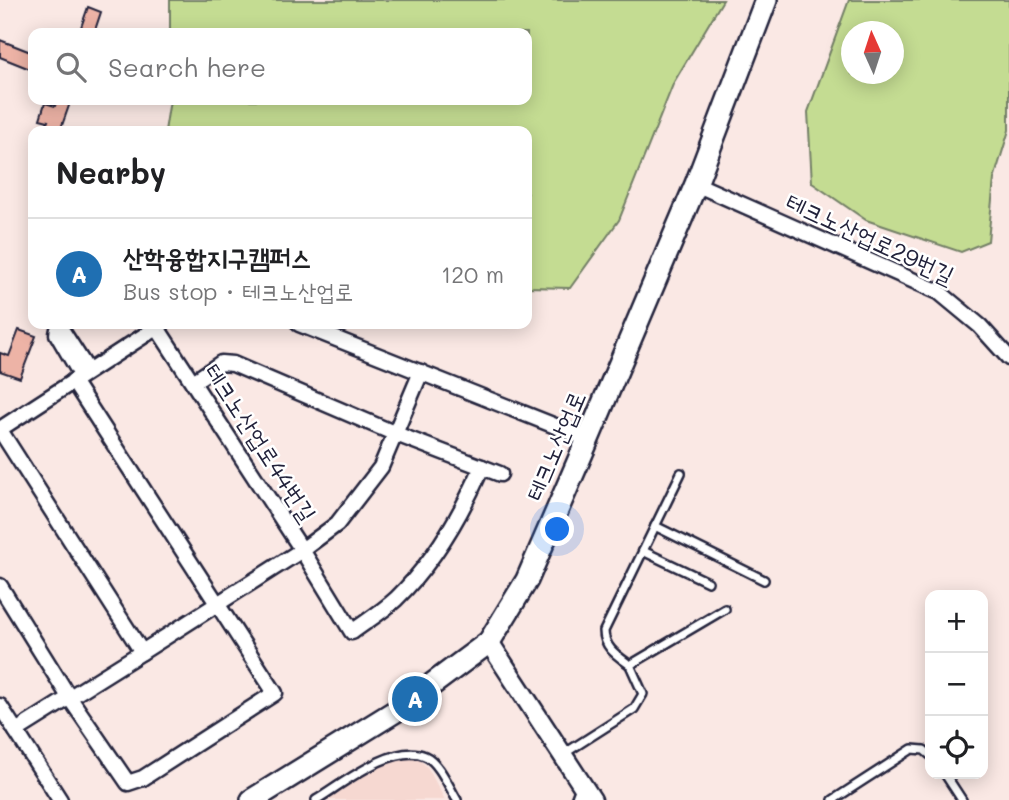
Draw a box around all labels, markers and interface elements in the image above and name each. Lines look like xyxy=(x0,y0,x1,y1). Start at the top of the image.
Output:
north arrow xyxy=(841,21,904,84)
search box xyxy=(28,28,532,105)
icon: search xyxy=(52,48,90,86)
text: Search here xyxy=(108,50,266,84)
text: Nearby xyxy=(56,152,166,192)
street label: 테크노산업로29번길 xyxy=(782,185,960,290)
text: 산학융합지구캠퍼스 xyxy=(123,240,311,274)
text: A xyxy=(71,259,87,289)
text: 120 m xyxy=(441,259,504,289)
text: Bus stop · 테크노산업로 xyxy=(123,276,353,306)
street label: 테크노산업로44번길 xyxy=(199,357,324,527)
street label: 테크노산업로 xyxy=(518,386,592,505)
your location xyxy=(540,512,574,546)
map controls xyxy=(925,590,988,779)
button: + xyxy=(925,590,988,653)
button: − xyxy=(925,653,988,716)
pin: A xyxy=(392,673,438,725)
button: locate xyxy=(925,716,988,779)

